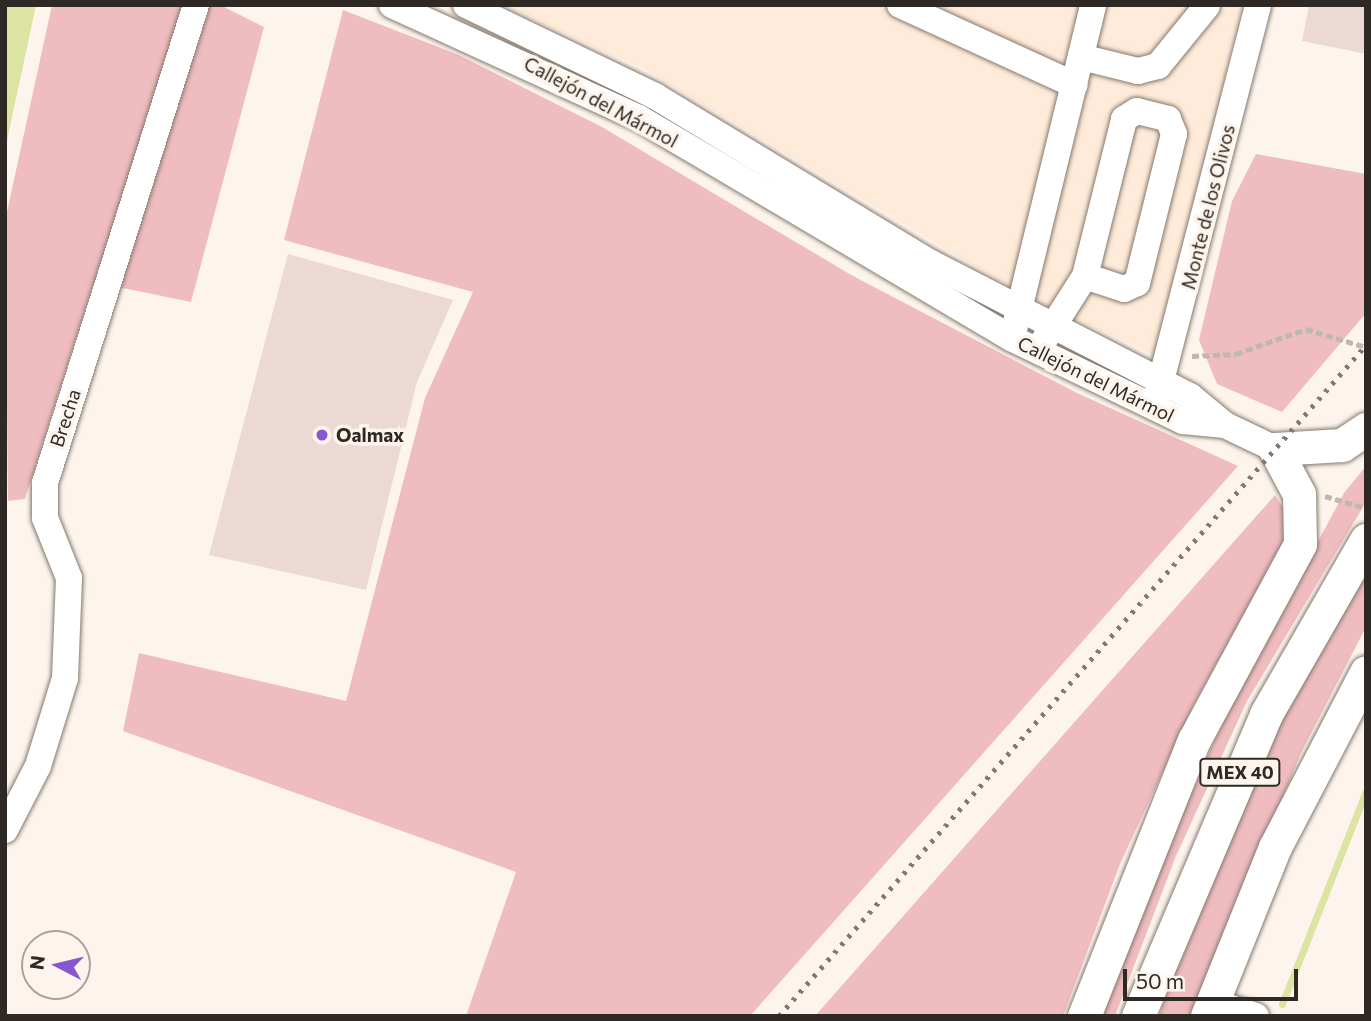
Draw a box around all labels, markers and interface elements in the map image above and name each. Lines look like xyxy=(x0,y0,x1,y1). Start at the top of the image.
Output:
street label: Callejón del Mármol xyxy=(520,52,682,152)
street label: Monte de los Olivos xyxy=(1176,122,1240,292)
street label: Callejón del Mármol xyxy=(1014,331,1178,427)
street label: Brecha xyxy=(45,386,85,450)
place label: Oalmax xyxy=(336,424,404,446)
marker: Oalmax xyxy=(314,427,330,443)
road number: MEX 40 xyxy=(1198,758,1282,786)
north arrow xyxy=(21,930,91,1000)
text: N xyxy=(24,954,49,971)
scale bar xyxy=(1126,954,1301,998)
text: 50 m xyxy=(1136,968,1184,993)

